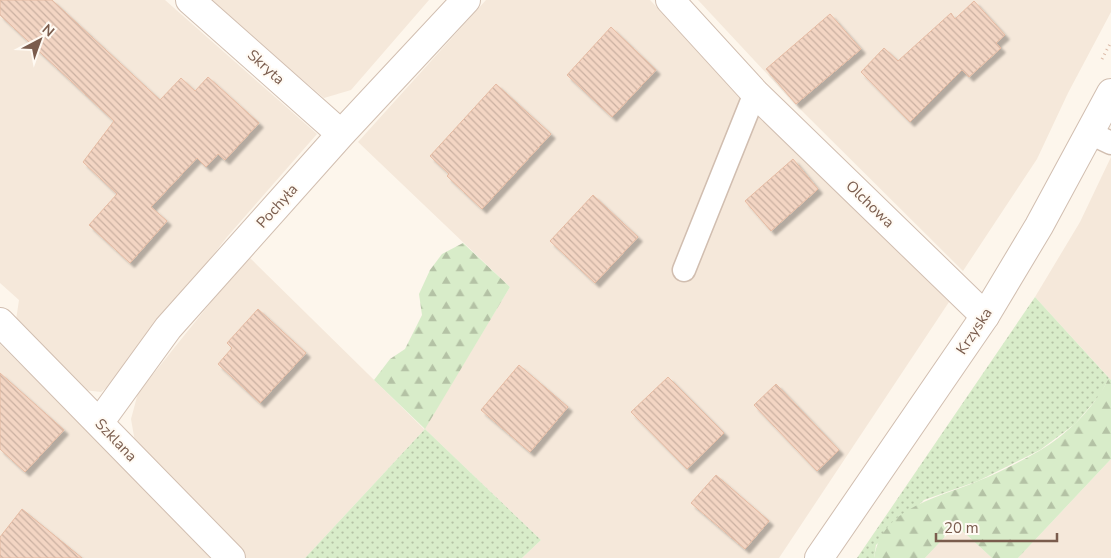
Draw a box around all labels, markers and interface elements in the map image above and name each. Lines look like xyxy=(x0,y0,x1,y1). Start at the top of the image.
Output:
north arrow xyxy=(15,15,65,65)
text: N xyxy=(38,20,58,41)
street label: Skryta xyxy=(243,45,289,89)
street label: Olchowa xyxy=(841,176,899,232)
street label: Pochyła xyxy=(252,180,302,232)
street label: Krzyska xyxy=(952,304,996,358)
street label: Szklana xyxy=(91,414,141,466)
scale bar xyxy=(936,510,1057,542)
text: 20 m xyxy=(944,518,979,538)

